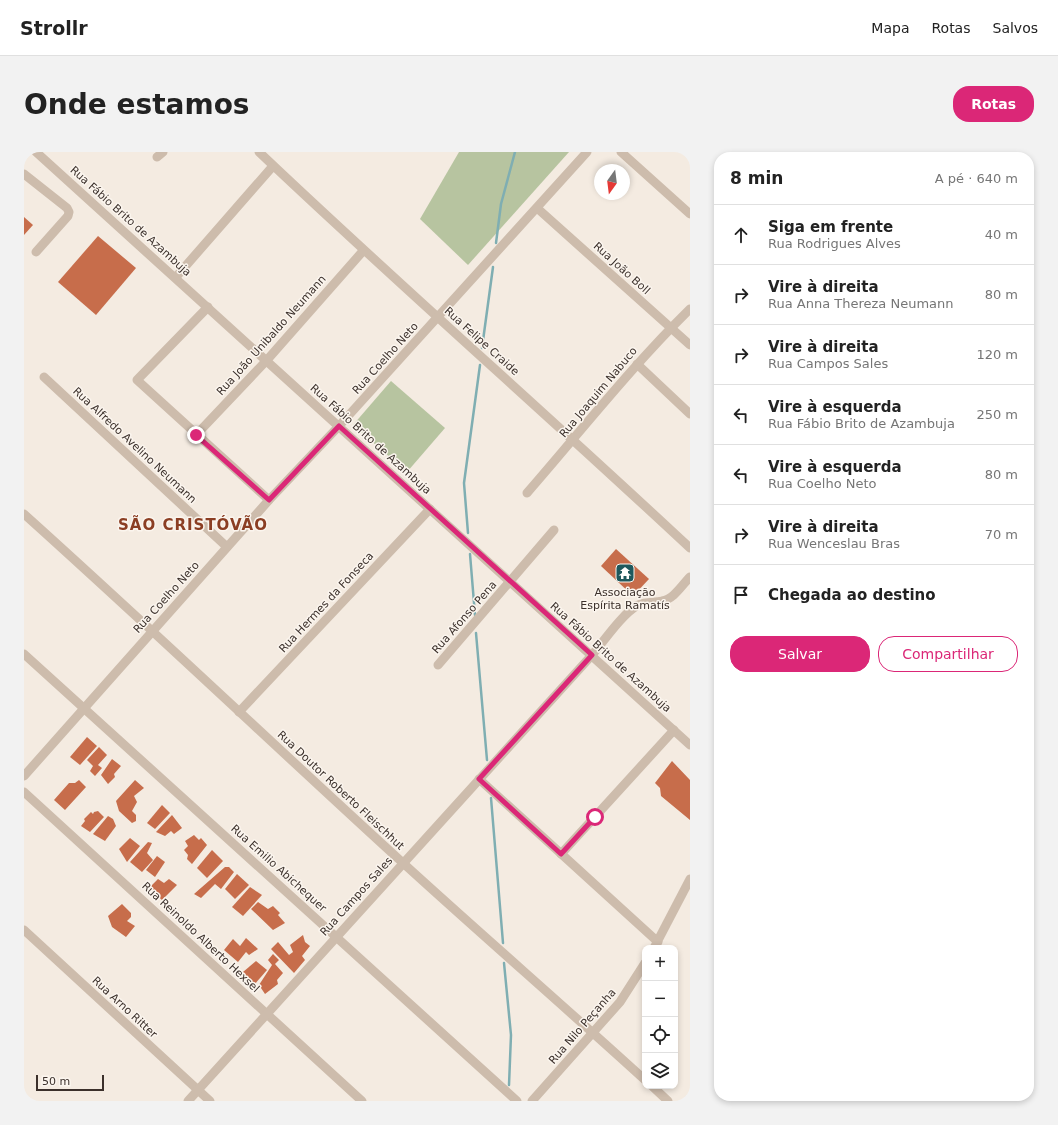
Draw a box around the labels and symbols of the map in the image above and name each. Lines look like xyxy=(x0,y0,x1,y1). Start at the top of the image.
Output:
street label: Rua Fábio Brito de Azambuja xyxy=(68,164,194,279)
north arrow xyxy=(594,164,630,200)
street label: Rua João Boll xyxy=(591,240,653,297)
street label: Rua João Unibaldo Neumann xyxy=(214,273,329,398)
street label: Rua Felipe Craide xyxy=(442,304,522,378)
street label: Rua Coelho Neto xyxy=(350,320,421,397)
street label: Rua Joaquim Nabuco xyxy=(557,344,640,440)
street label: Rua Fábio Brito de Azambuja xyxy=(308,382,434,497)
street label: Rua Alfredo Avelino Neumann xyxy=(70,385,199,506)
route end xyxy=(187,426,205,444)
district label: SÃO CRISTÓVÃO xyxy=(118,515,268,534)
street label: Rua Hermes da Fonseca xyxy=(276,549,376,655)
street label: Rua Coelho Neto xyxy=(131,559,202,636)
temple icon: Associação Espírita Ramatís xyxy=(614,562,636,584)
street label: Rua Afonso Pena xyxy=(429,578,499,656)
place label: Associação Espírita Ramatís xyxy=(580,586,670,612)
street label: Rua Fábio Brito de Azambuja xyxy=(548,600,674,715)
street label: Rua Doutor Roberto Fleischhut xyxy=(275,728,407,853)
route start xyxy=(586,808,604,826)
street label: Rua Emilio Abichequer xyxy=(228,822,329,915)
street label: Rua Campos Sales xyxy=(318,854,395,938)
street label: Rua Reinoldo Alberto Hexsel xyxy=(139,880,262,995)
street label: Rua Arno Ritter xyxy=(89,974,160,1041)
street label: Rua Nilo Peçanha xyxy=(546,986,619,1067)
scale bar xyxy=(36,1073,104,1092)

